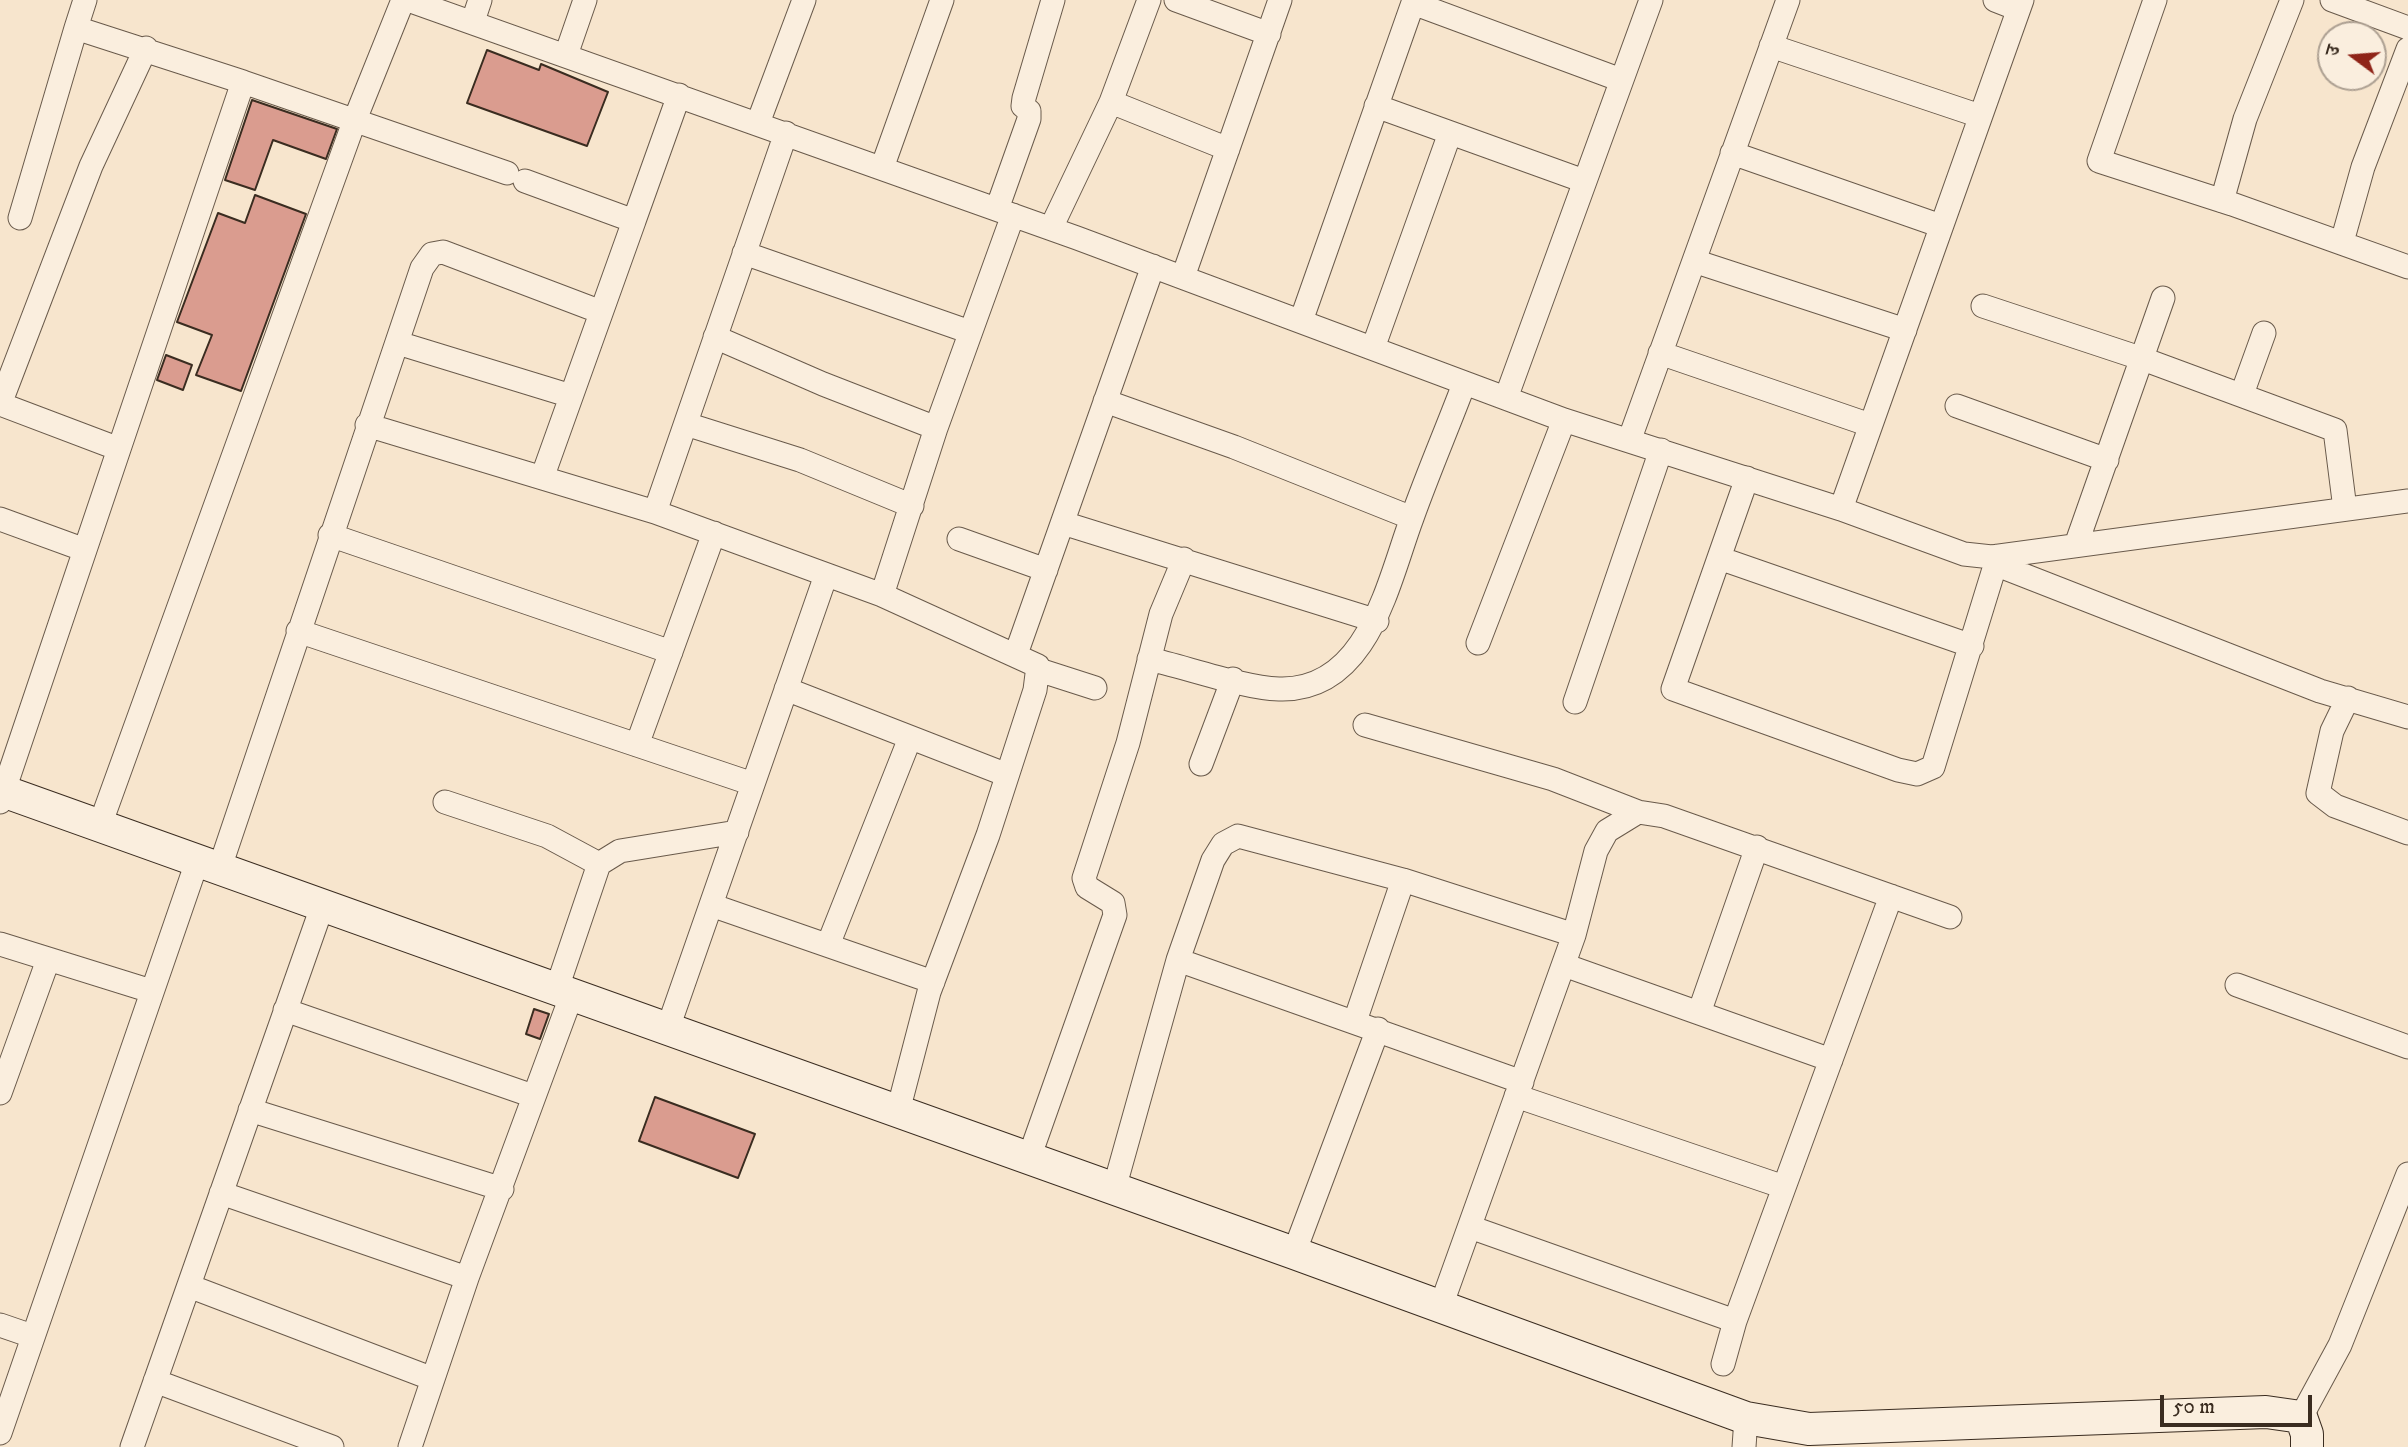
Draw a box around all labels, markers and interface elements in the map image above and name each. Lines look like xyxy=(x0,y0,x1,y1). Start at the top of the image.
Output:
north arrow xyxy=(2317,21,2387,91)
text: उ xyxy=(2321,43,2346,58)
scale bar xyxy=(2163,1380,2315,1424)
text: 50 m xyxy=(2173,1394,2215,1420)

